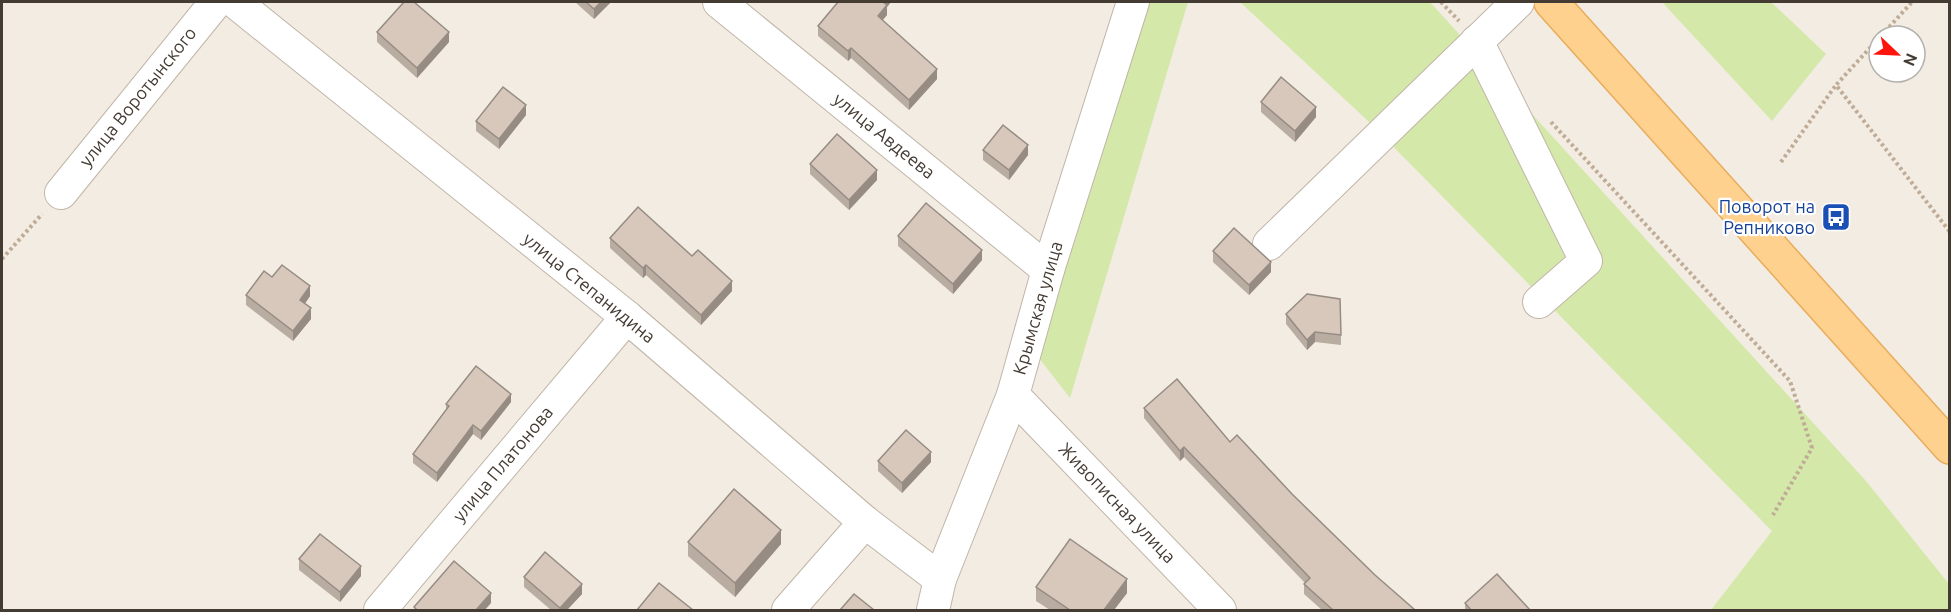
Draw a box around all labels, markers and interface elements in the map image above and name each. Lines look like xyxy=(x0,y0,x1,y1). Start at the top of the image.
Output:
street label: улица Воротынского xyxy=(75,23,200,170)
north arrow xyxy=(1867,24,1927,84)
text: N xyxy=(1900,51,1921,69)
street label: улица Авдеева xyxy=(830,88,939,182)
place label: Поворот на Репниково xyxy=(1719,196,1815,237)
bus stop icon: Поворот на Репниково xyxy=(1820,201,1852,233)
street label: улица Степанидина xyxy=(520,228,660,347)
street label: Крымская улица xyxy=(1008,239,1066,377)
street label: улица Платонова xyxy=(448,402,556,525)
street label: Живописная улица xyxy=(1055,438,1180,566)

